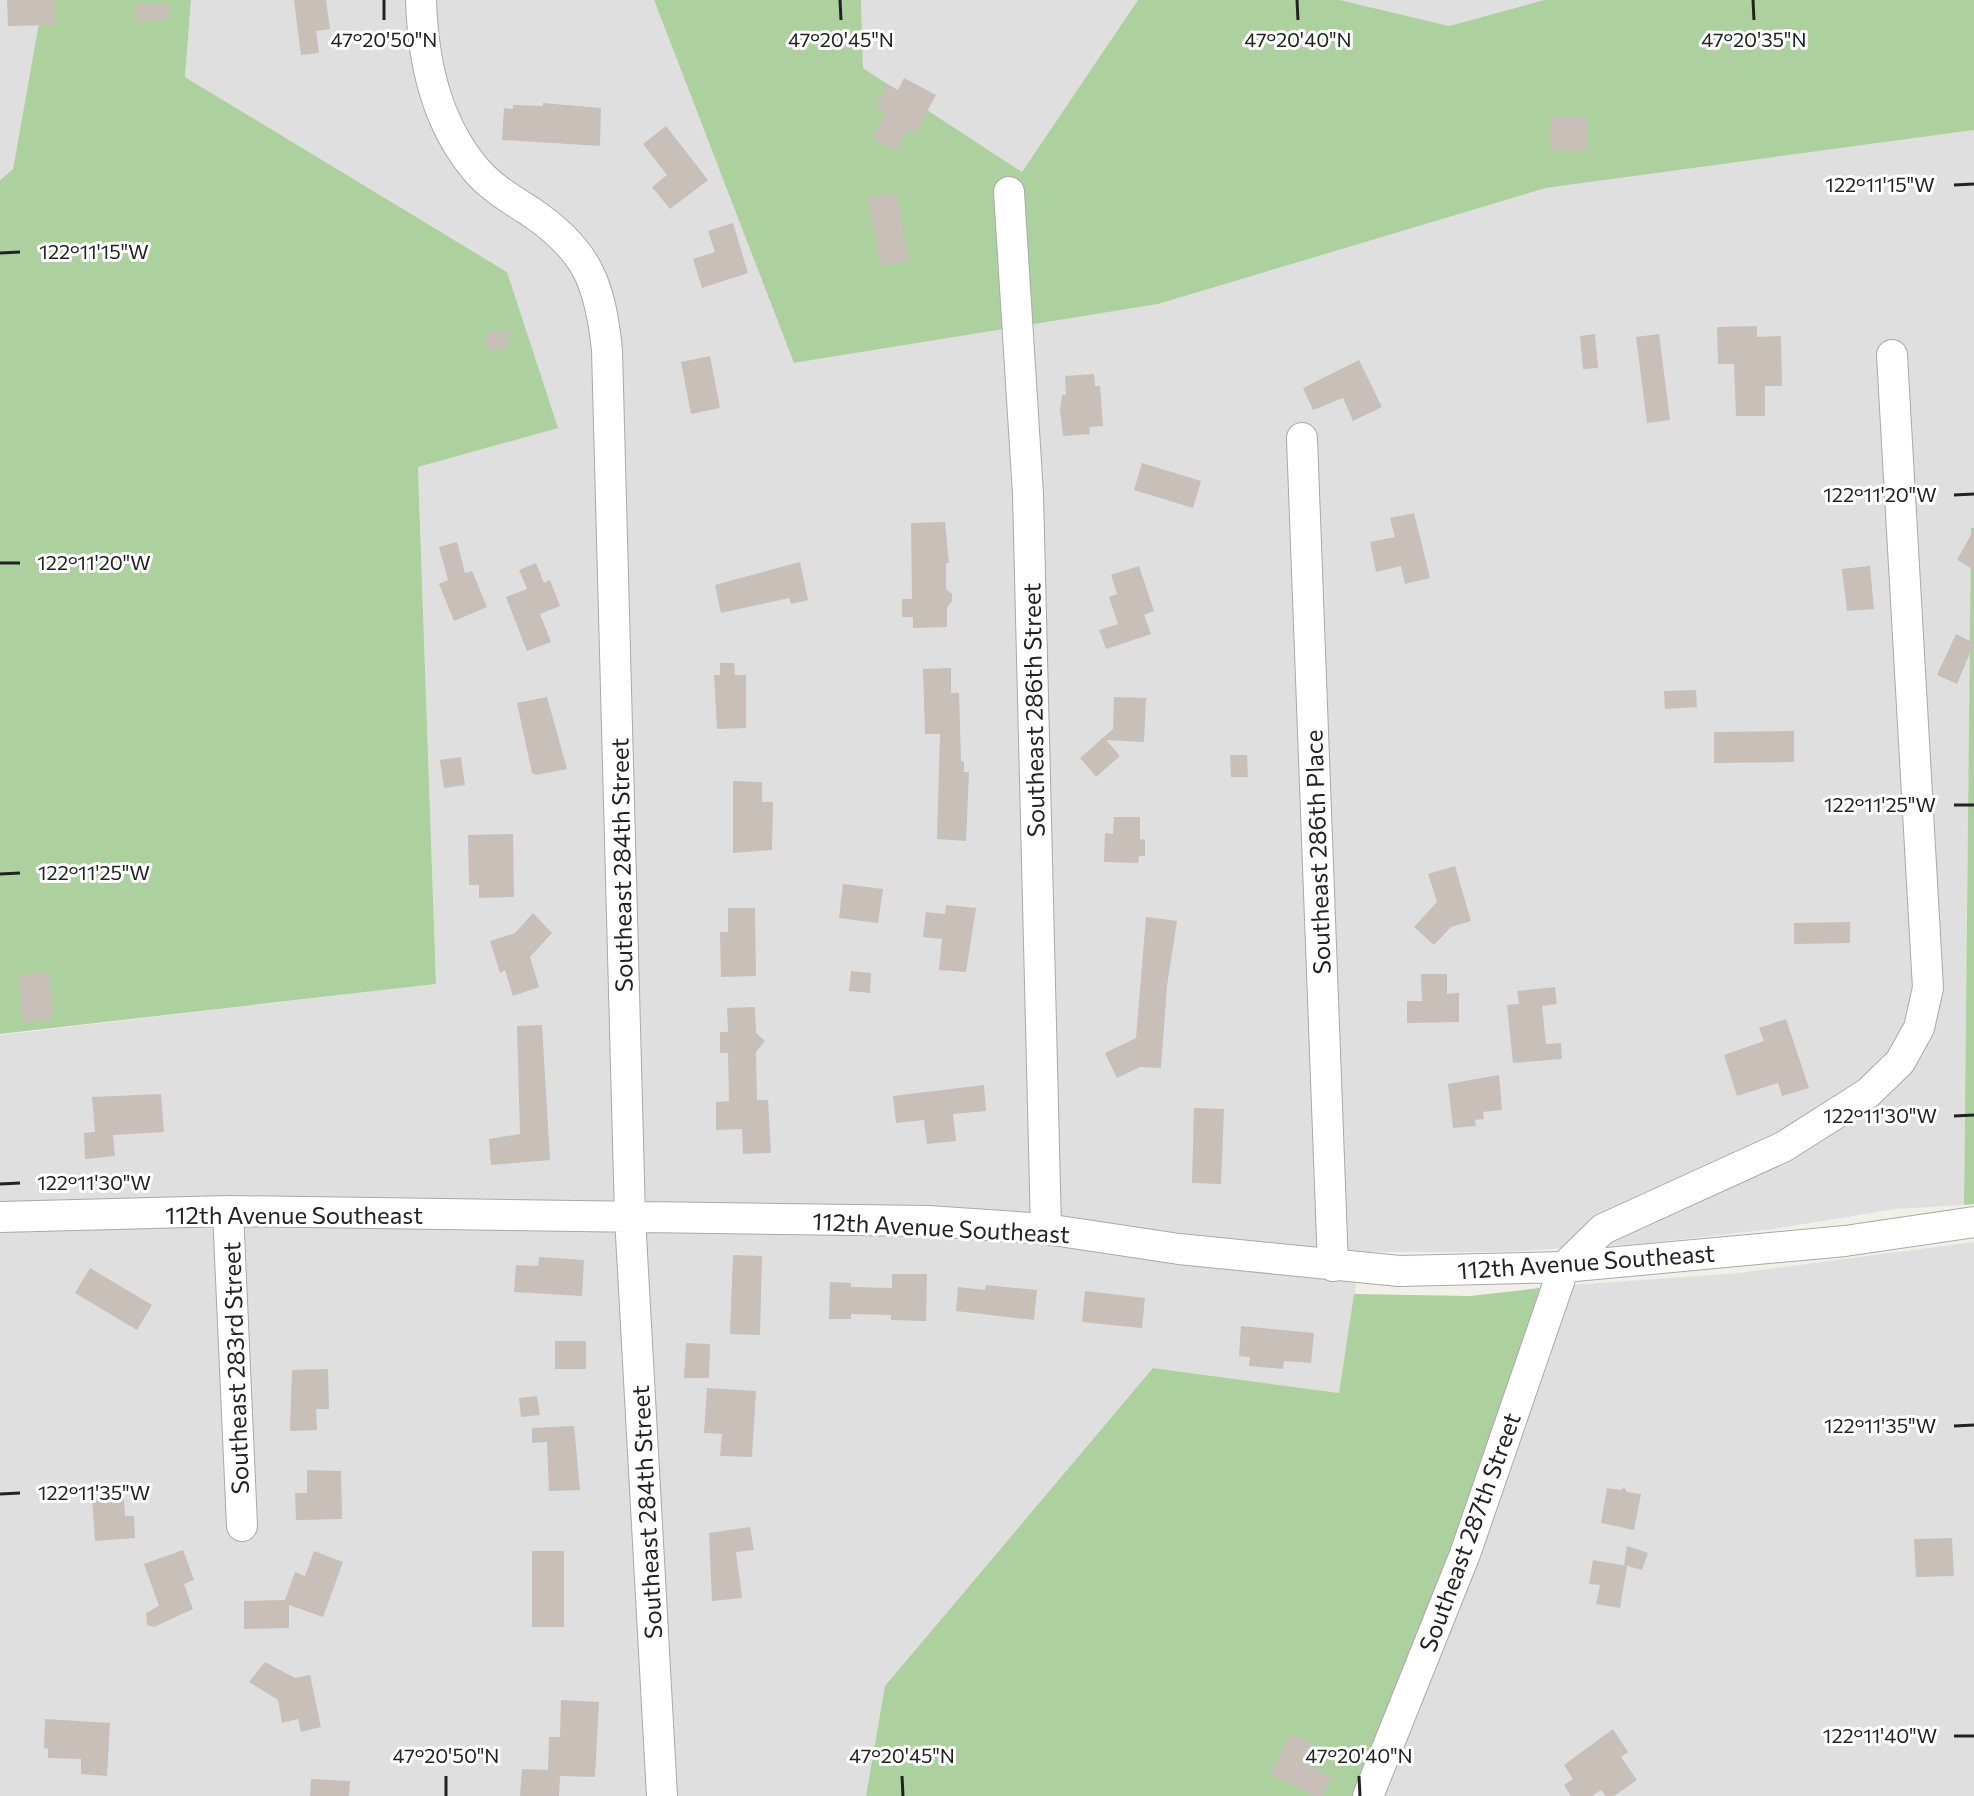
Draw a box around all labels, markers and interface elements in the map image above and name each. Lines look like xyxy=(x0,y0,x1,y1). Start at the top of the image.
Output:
text: 47°20'50"N xyxy=(331,27,437,51)
text: 47°20'45"N xyxy=(788,27,894,51)
text: 47°20'40"N xyxy=(1244,27,1352,51)
text: 47°20'35"N xyxy=(1701,27,1807,51)
text: 122°11'15"W xyxy=(1825,172,1935,196)
text: 122°11'15"W xyxy=(39,239,149,263)
text: 122°11'20"W xyxy=(1823,482,1937,506)
text: 122°11'20"W xyxy=(37,550,151,574)
street label: Southeast 286th Street xyxy=(1016,582,1050,837)
street label: Southeast 286th Place xyxy=(1298,729,1336,975)
street label: Southeast 284th Street xyxy=(604,738,638,992)
text: 122°11'25"W xyxy=(1824,792,1936,816)
text: 122°11'25"W xyxy=(38,860,150,884)
text: 122°11'30"W xyxy=(1823,1103,1937,1127)
text: 122°11'30"W xyxy=(37,1170,151,1194)
street label: 112th Avenue Southeast xyxy=(165,1200,423,1229)
street label: 112th Avenue Southeast xyxy=(811,1206,1071,1248)
street label: 112th Avenue Southeast xyxy=(1456,1238,1716,1284)
street label: Southeast 283rd Street xyxy=(216,1241,254,1495)
street label: Southeast 284th Street xyxy=(625,1384,667,1640)
street label: Southeast 287th Street xyxy=(1412,1408,1526,1656)
text: 122°11'35"W xyxy=(1824,1413,1936,1437)
text: 122°11'35"W xyxy=(38,1480,150,1504)
text: 122°11'40"W xyxy=(1823,1723,1937,1747)
text: 47°20'50"N xyxy=(393,1743,499,1767)
text: 47°20'45"N xyxy=(849,1743,955,1767)
text: 47°20'40"N xyxy=(1305,1743,1413,1767)

